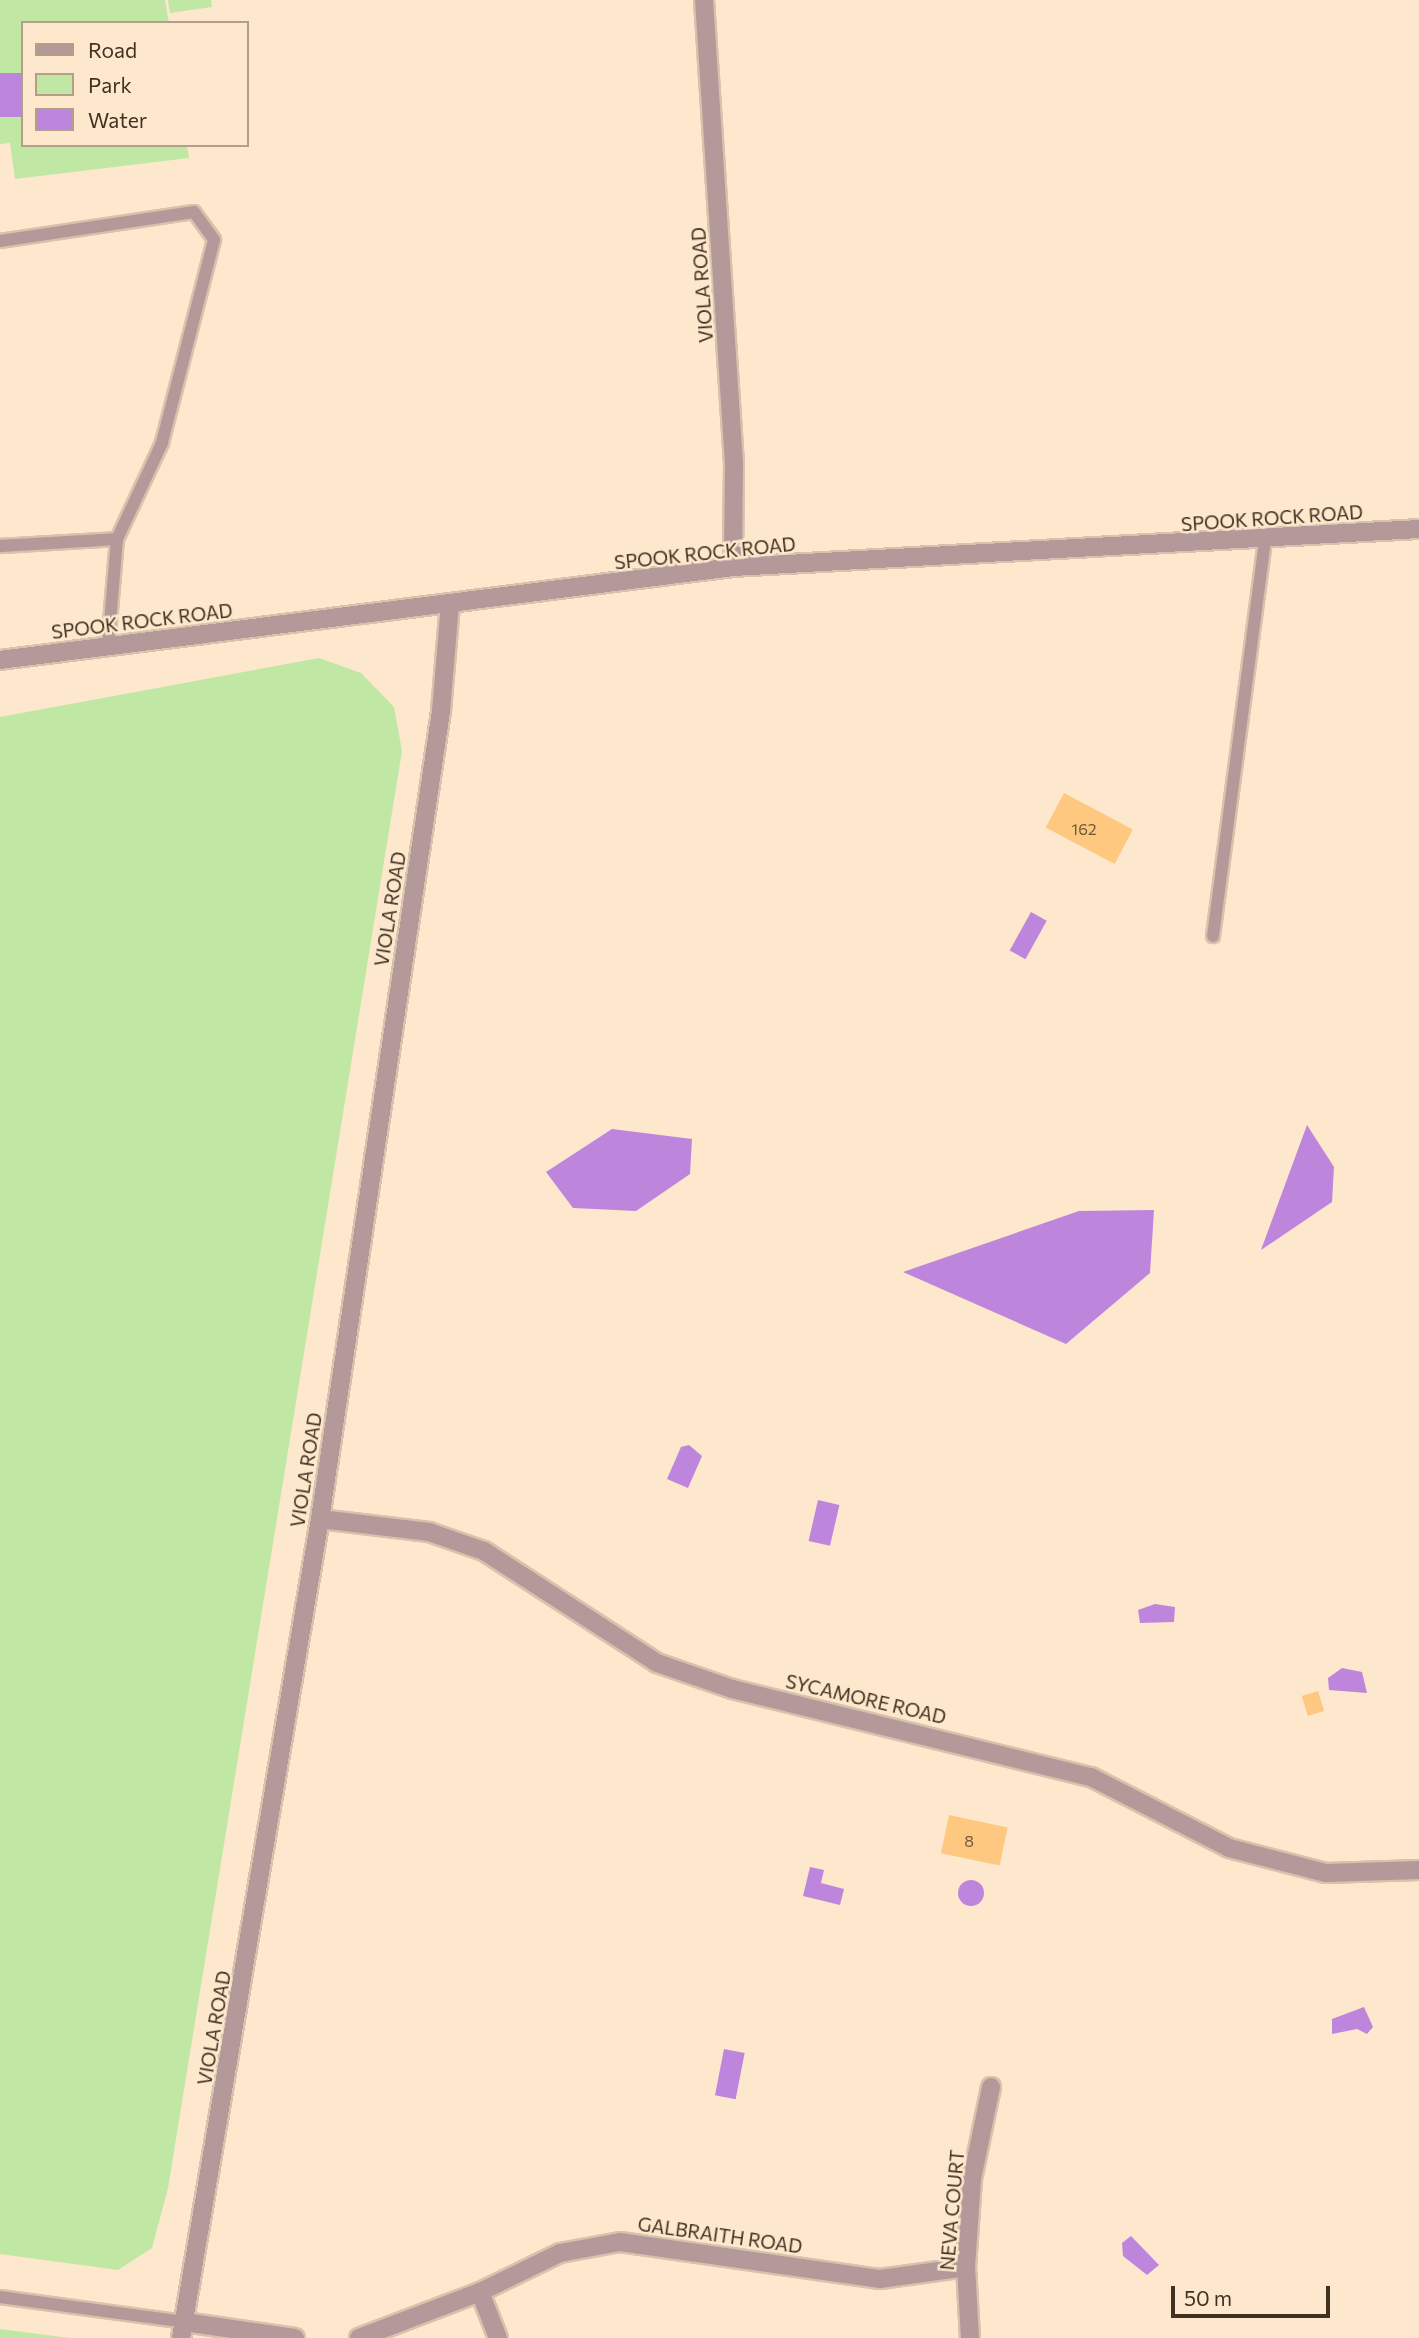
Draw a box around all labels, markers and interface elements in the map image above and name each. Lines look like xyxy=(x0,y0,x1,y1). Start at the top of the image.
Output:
legend xyxy=(21,21,248,147)
text: Road xyxy=(88,37,137,62)
text: Park xyxy=(88,72,132,97)
text: Water xyxy=(88,107,147,132)
street label: VIOLA ROAD xyxy=(687,226,717,344)
street label: SPOOK ROCK ROAD xyxy=(1180,500,1364,536)
street label: SPOOK ROCK ROAD xyxy=(613,532,797,574)
street label: SPOOK ROCK ROAD xyxy=(50,599,234,643)
house number: 162 xyxy=(1071,819,1097,839)
street label: VIOLA ROAD xyxy=(370,850,410,968)
street label: VIOLA ROAD xyxy=(286,1411,326,1529)
street label: SYCAMORE ROAD xyxy=(784,1669,948,1729)
house number: 8 xyxy=(964,1831,974,1851)
street label: VIOLA ROAD xyxy=(193,1969,235,2087)
street label: NEVA COURT xyxy=(935,2149,969,2271)
street label: GALBRAITH ROAD xyxy=(636,2212,804,2258)
scale bar xyxy=(1174,2272,1333,2316)
text: 50 m xyxy=(1184,2285,1232,2310)

